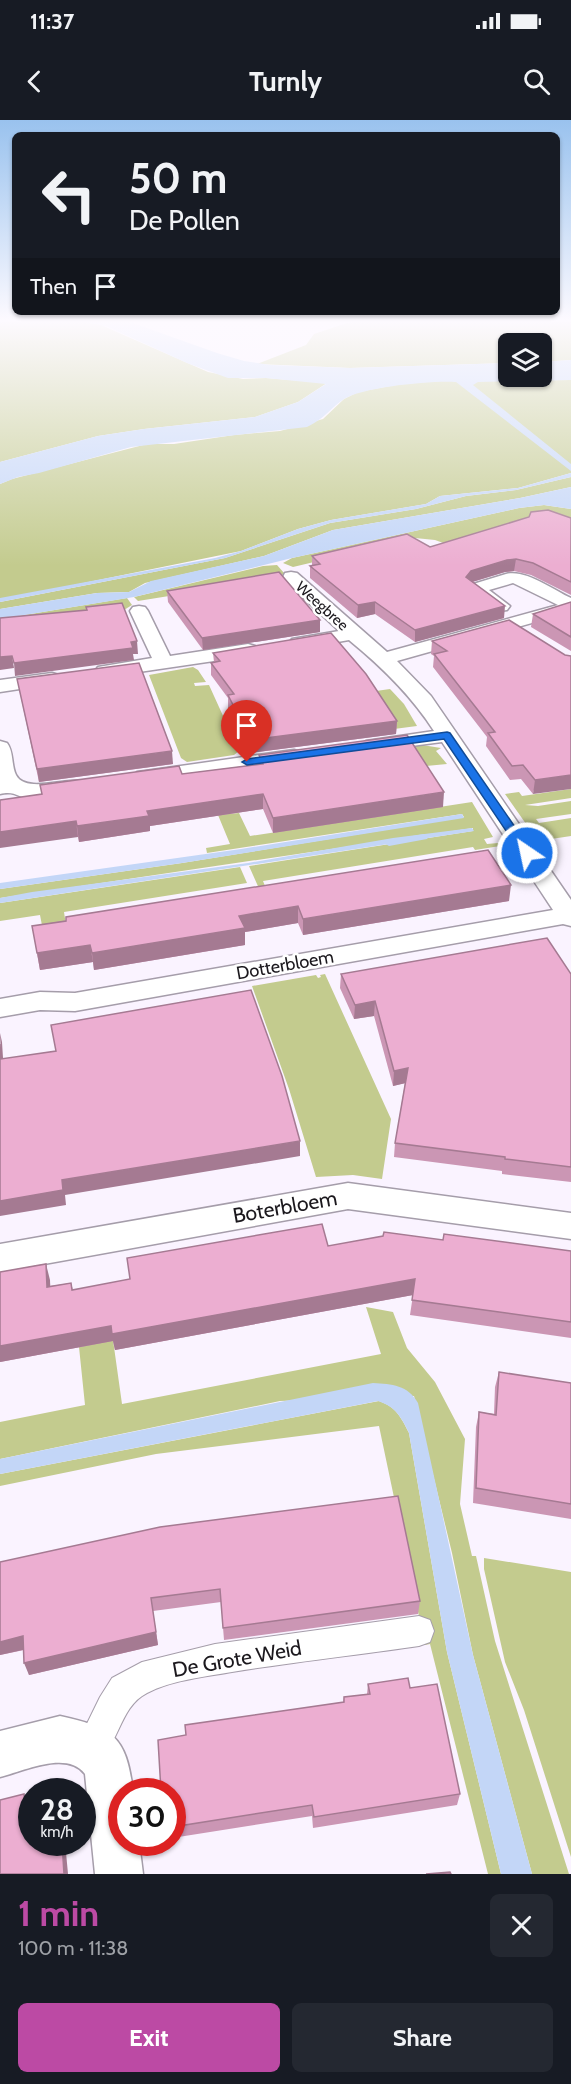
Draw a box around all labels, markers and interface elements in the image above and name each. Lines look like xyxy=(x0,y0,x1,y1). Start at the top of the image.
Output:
text: 11:37 xyxy=(30,8,74,35)
icon: back xyxy=(18,65,51,98)
text: Turnly xyxy=(249,65,322,98)
icon: search xyxy=(520,65,553,98)
text: 50 m xyxy=(129,152,227,204)
icon: left xyxy=(30,156,108,234)
text: De Pollen xyxy=(129,204,240,237)
icon: arrive xyxy=(89,270,122,303)
text: Then xyxy=(30,273,77,300)
map controls xyxy=(498,333,552,387)
button: layers xyxy=(498,333,552,387)
street label: Weegbree xyxy=(292,578,352,635)
pin xyxy=(221,700,272,762)
icon: arrive xyxy=(230,709,263,742)
position arrow xyxy=(495,821,559,885)
street label: Dotterbloem xyxy=(234,946,336,984)
street label: Boterbloem xyxy=(231,1185,339,1228)
street label: De Grote Weid xyxy=(170,1635,303,1682)
speed limit sign: 30 xyxy=(108,1778,186,1856)
text: 28 xyxy=(40,1791,74,1828)
text: km/h xyxy=(41,1823,73,1841)
text: 1 min xyxy=(18,1891,99,1935)
button: close xyxy=(490,1894,553,1957)
text: 100 m · 11:38 xyxy=(18,1936,128,1960)
button: Exit xyxy=(18,2003,280,2072)
button: Share xyxy=(292,2003,553,2072)

